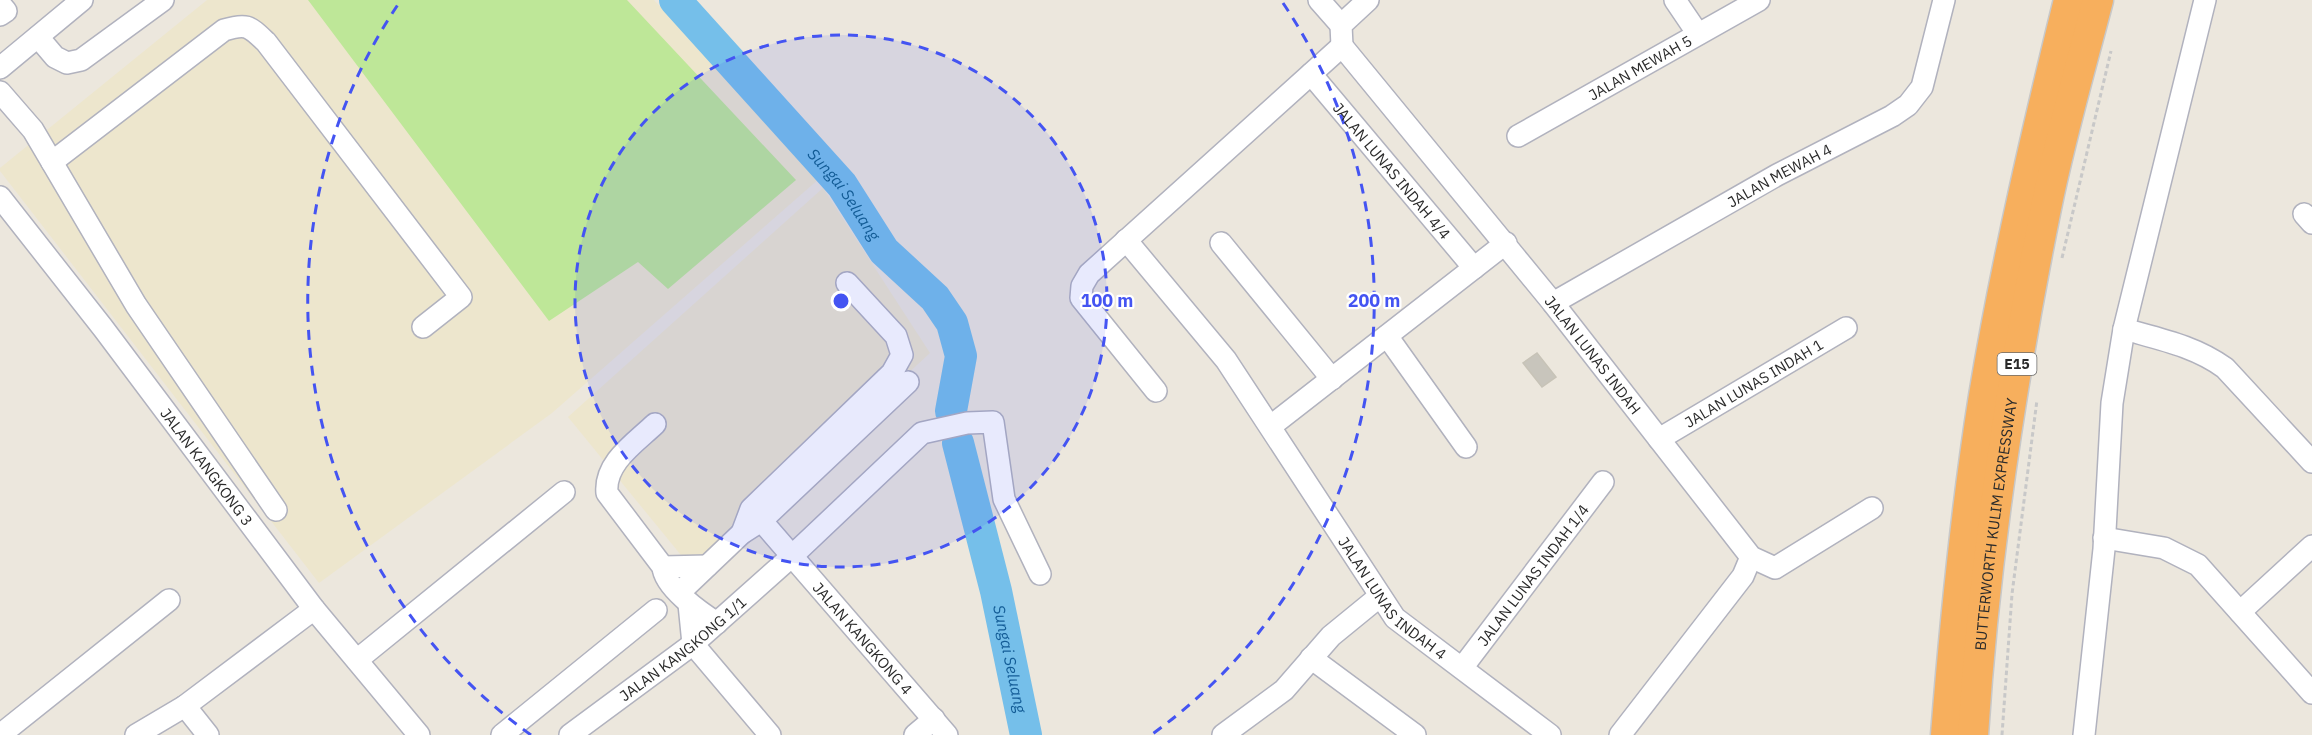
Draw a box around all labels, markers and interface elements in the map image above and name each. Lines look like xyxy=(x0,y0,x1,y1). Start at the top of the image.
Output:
street label: JALAN MEWAH 5 xyxy=(1585,30,1695,104)
street label: JALAN LUNAS INDAH 4/4 xyxy=(1329,98,1455,243)
street label: JALAN MEWAH 4 xyxy=(1724,139,1835,211)
water label: Sungai Seluang xyxy=(804,144,885,245)
text: 100 m xyxy=(1081,289,1133,312)
text: 200 m xyxy=(1348,289,1400,312)
centre of rings xyxy=(831,291,851,311)
street label: JALAN LUNAS INDAH xyxy=(1541,291,1645,418)
street label: JALAN LUNAS INDAH 1 xyxy=(1681,334,1826,431)
road number: E15 xyxy=(1998,353,2036,375)
street label: BUTTERWORTH KULIM EXPRESSWAY xyxy=(1970,397,2021,651)
street label: JALAN KANGKONG 3 xyxy=(157,404,257,529)
street label: JALAN LUNAS INDAH 1/4 xyxy=(1473,500,1592,649)
street label: JALAN LUNAS INDAH 4 xyxy=(1335,533,1450,663)
street label: JALAN KANGKONG 4 xyxy=(809,578,917,698)
street label: JALAN KANGKONG 1/1 xyxy=(615,592,750,705)
water label: Sungai Seluang xyxy=(989,603,1031,715)

